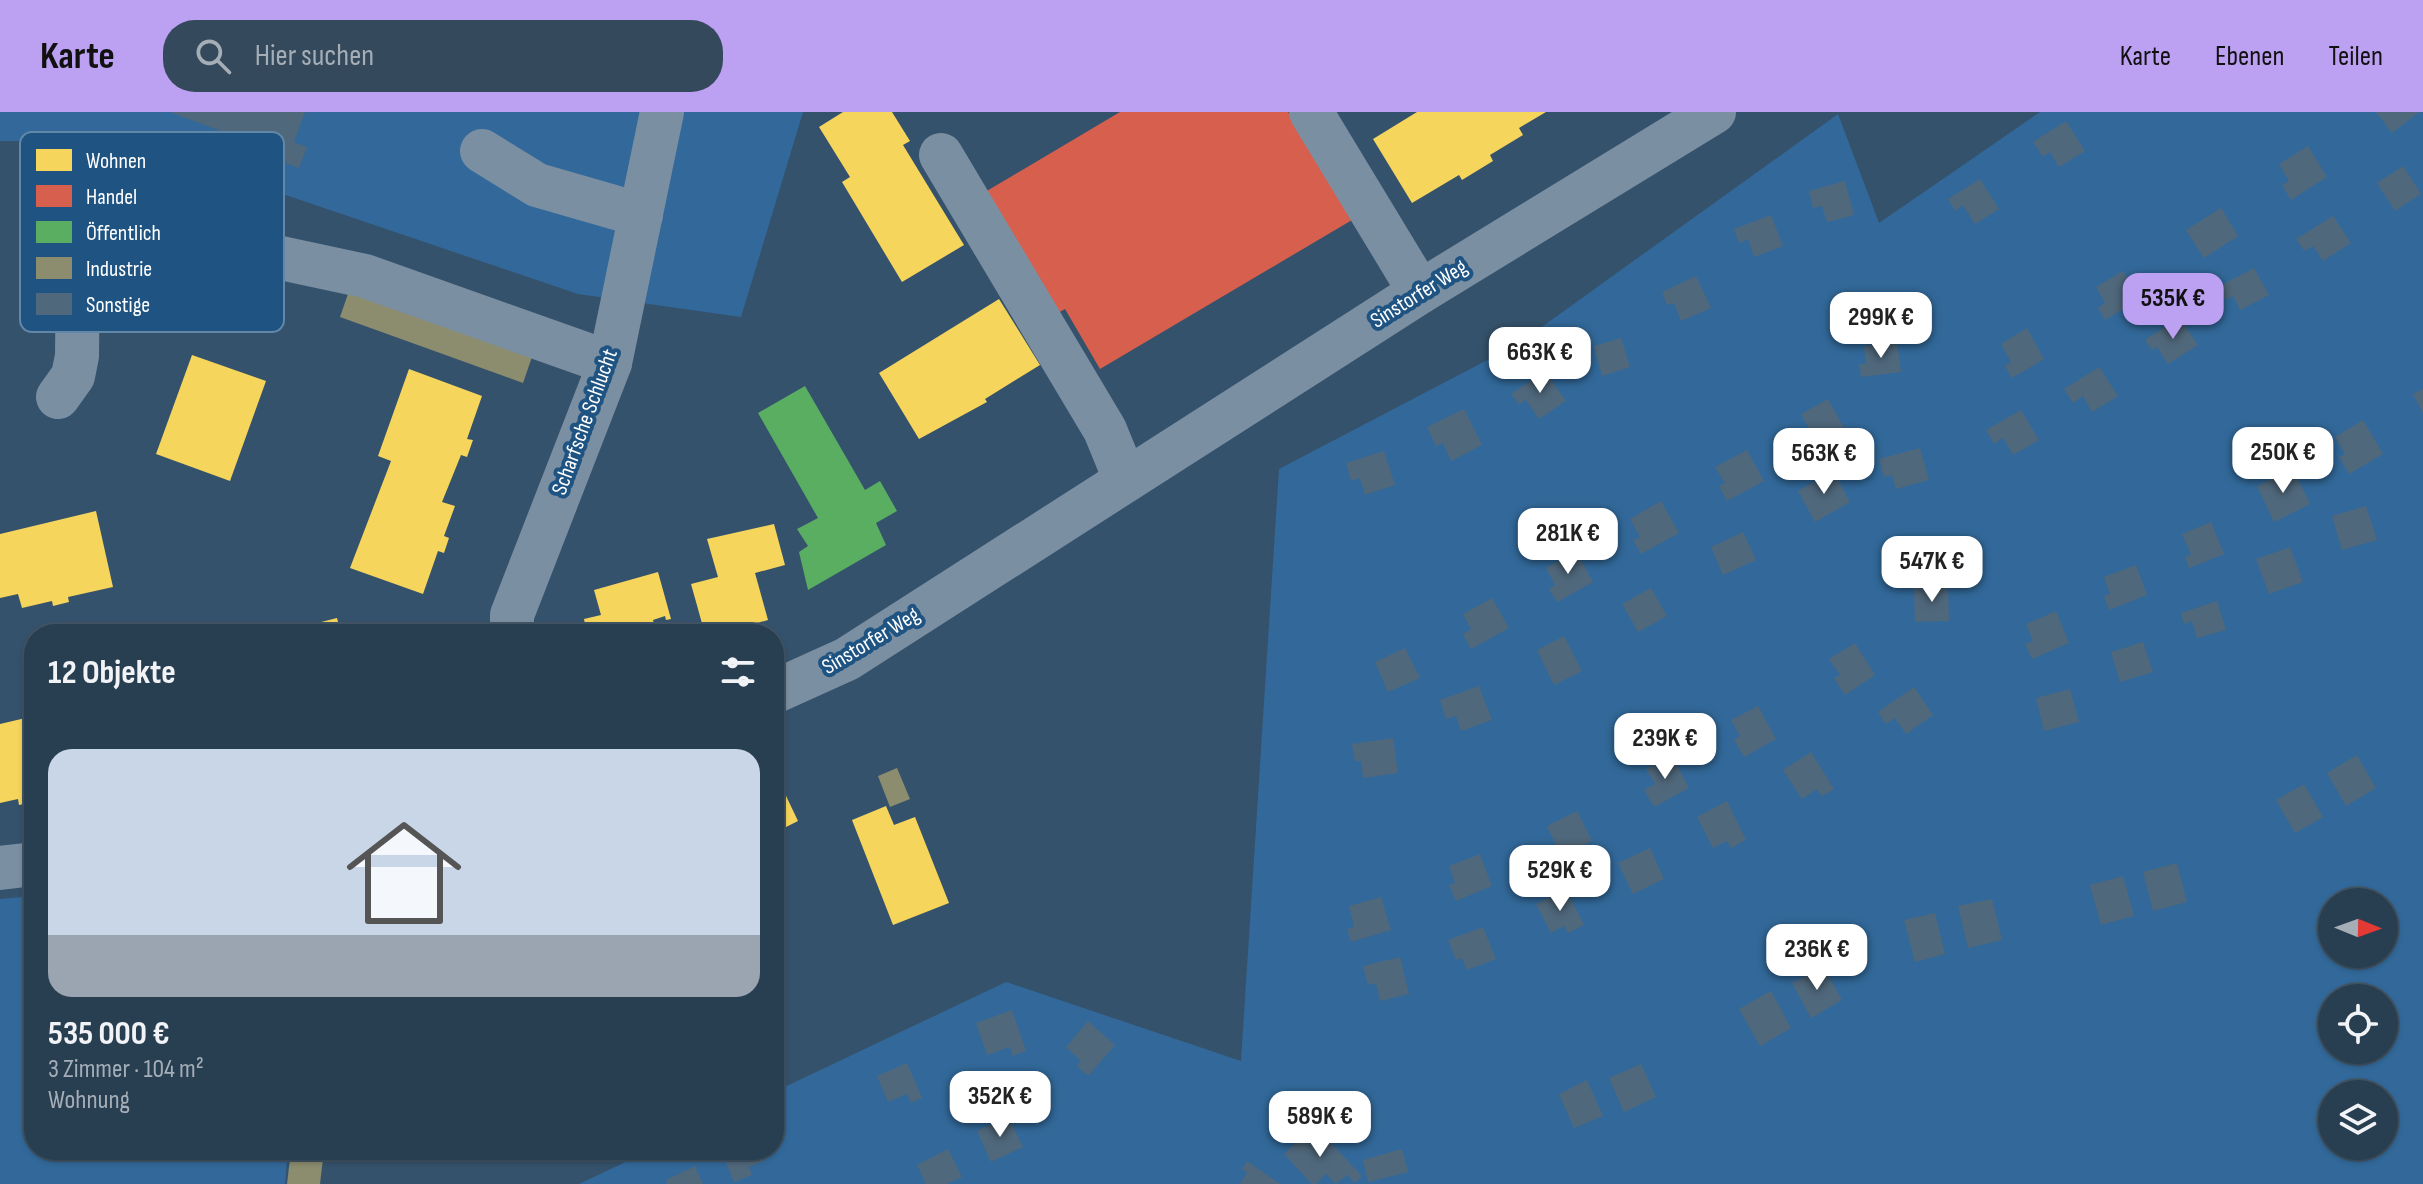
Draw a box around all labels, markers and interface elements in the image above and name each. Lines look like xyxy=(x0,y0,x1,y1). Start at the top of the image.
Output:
search box xyxy=(163,20,723,92)
text: Karte xyxy=(40,34,115,79)
icon: search xyxy=(191,34,235,78)
text: Hier suchen xyxy=(255,38,374,74)
text: Karte xyxy=(2120,40,2171,73)
text: Ebenen xyxy=(2215,40,2285,73)
text: Teilen xyxy=(2329,40,2383,73)
legend xyxy=(20,132,284,332)
text: Wohnen xyxy=(86,148,146,175)
text: Handel xyxy=(86,184,137,211)
text: Öffentlich xyxy=(86,220,161,247)
street label: Sinstorfer Weg xyxy=(1366,254,1473,334)
text: Industrie xyxy=(86,256,152,283)
pin: 535K € xyxy=(2108,273,2238,341)
text: 535K € xyxy=(2141,283,2205,314)
text: Sonstige xyxy=(86,292,150,319)
pin: 299K € xyxy=(1816,292,1946,360)
text: 299K € xyxy=(1848,302,1914,333)
pin: 663K € xyxy=(1475,327,1605,395)
text: 663K € xyxy=(1507,337,1573,368)
street label: Scharfsche Schlucht xyxy=(546,345,624,499)
pin: 250K € xyxy=(2218,427,2348,495)
pin: 563K € xyxy=(1759,428,1889,496)
text: 250K € xyxy=(2250,437,2316,468)
text: 563K € xyxy=(1791,438,1857,469)
pin: 281K € xyxy=(1503,508,1633,576)
text: 281K € xyxy=(1536,518,1600,549)
pin: 547K € xyxy=(1867,536,1997,604)
text: 547K € xyxy=(1900,546,1964,577)
street label: Sinstorfer Weg xyxy=(817,601,925,681)
icon: filters xyxy=(716,650,760,694)
text: 12 Objekte xyxy=(48,652,176,693)
pin: 239K € xyxy=(1600,713,1730,781)
text: 239K € xyxy=(1632,723,1698,754)
icon: home xyxy=(332,801,476,945)
pin: 529K € xyxy=(1495,845,1625,913)
text: 529K € xyxy=(1527,855,1593,886)
north arrow xyxy=(2318,888,2398,968)
map controls xyxy=(2318,888,2398,1160)
pin: 236K € xyxy=(1752,924,1882,992)
text: 236K € xyxy=(1784,934,1850,965)
button: locate xyxy=(2318,984,2398,1064)
text: 535 000 € xyxy=(48,1013,170,1054)
text: 3 Zimmer · 104 m² xyxy=(48,1054,204,1085)
pin: 352K € xyxy=(935,1071,1065,1139)
button: layers xyxy=(2318,1080,2398,1160)
text: 352K € xyxy=(968,1081,1032,1112)
text: Wohnung xyxy=(48,1085,130,1116)
pin: 589K € xyxy=(1255,1091,1385,1159)
text: 589K € xyxy=(1287,1101,1353,1132)

